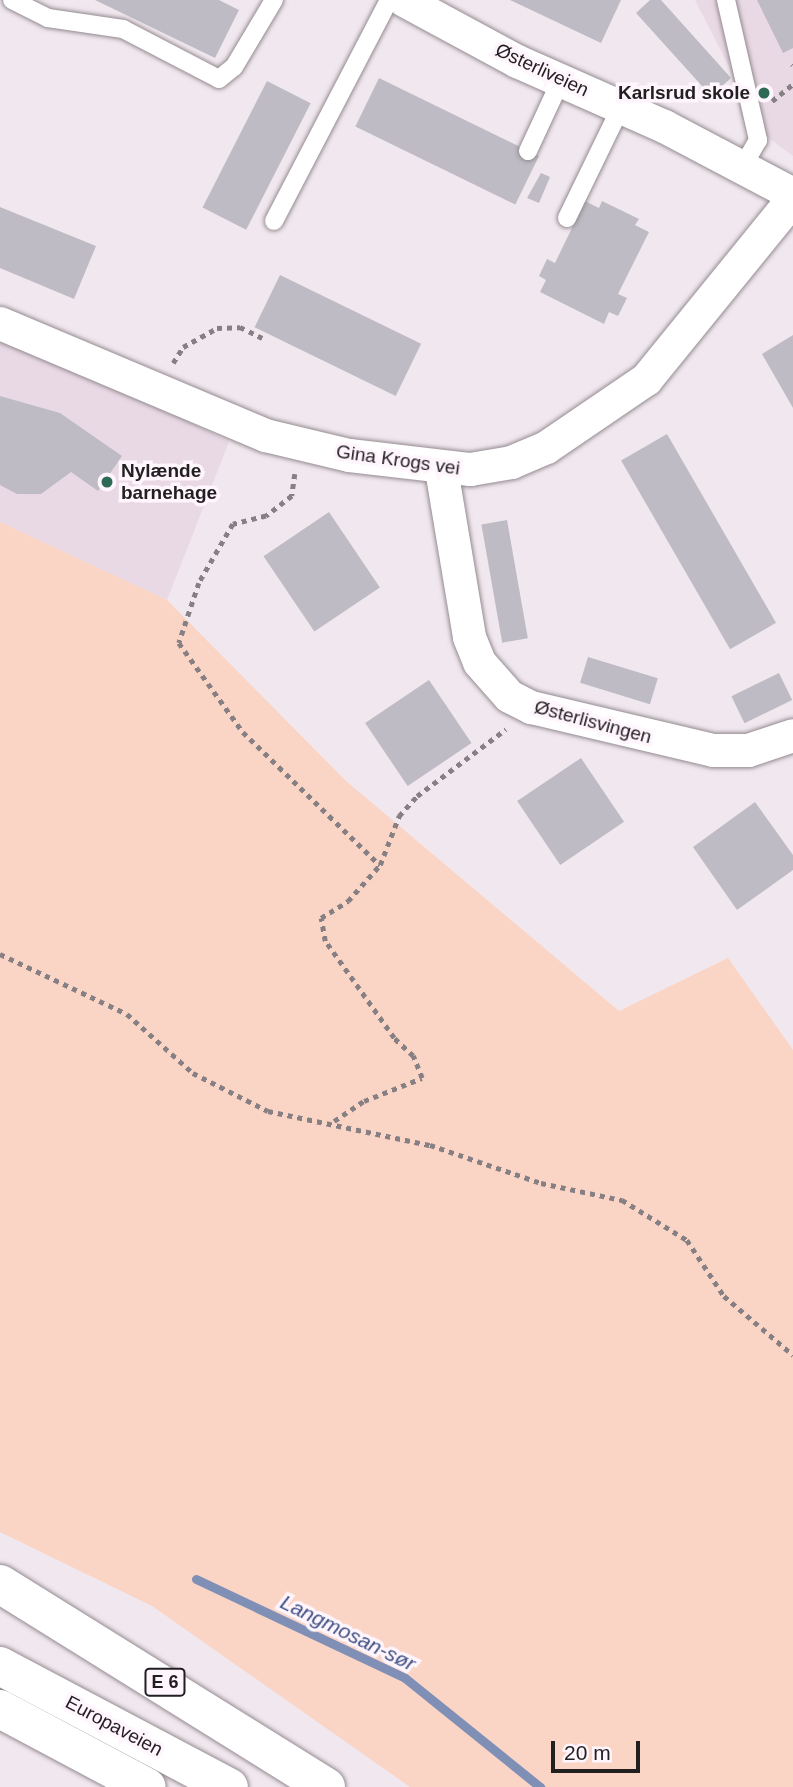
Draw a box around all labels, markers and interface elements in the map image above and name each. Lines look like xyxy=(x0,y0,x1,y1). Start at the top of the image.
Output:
street label: Østerliveien xyxy=(492,38,592,102)
place label: Karlsrud skole xyxy=(618,82,750,104)
marker: Karlsrud skole xyxy=(756,85,772,101)
street label: Gina Krogs vei xyxy=(335,440,461,480)
place label: Nylænde barnehage xyxy=(121,460,217,504)
marker: Nylænde barnehage xyxy=(99,474,115,490)
street label: Østerlisvingen xyxy=(532,695,654,749)
water label: Langmosan-sør xyxy=(276,1589,420,1677)
road number: E 6 xyxy=(144,1667,186,1696)
street label: Europaveien xyxy=(62,1691,166,1761)
scale bar xyxy=(555,1728,644,1772)
text: 20 m xyxy=(564,1741,611,1764)

